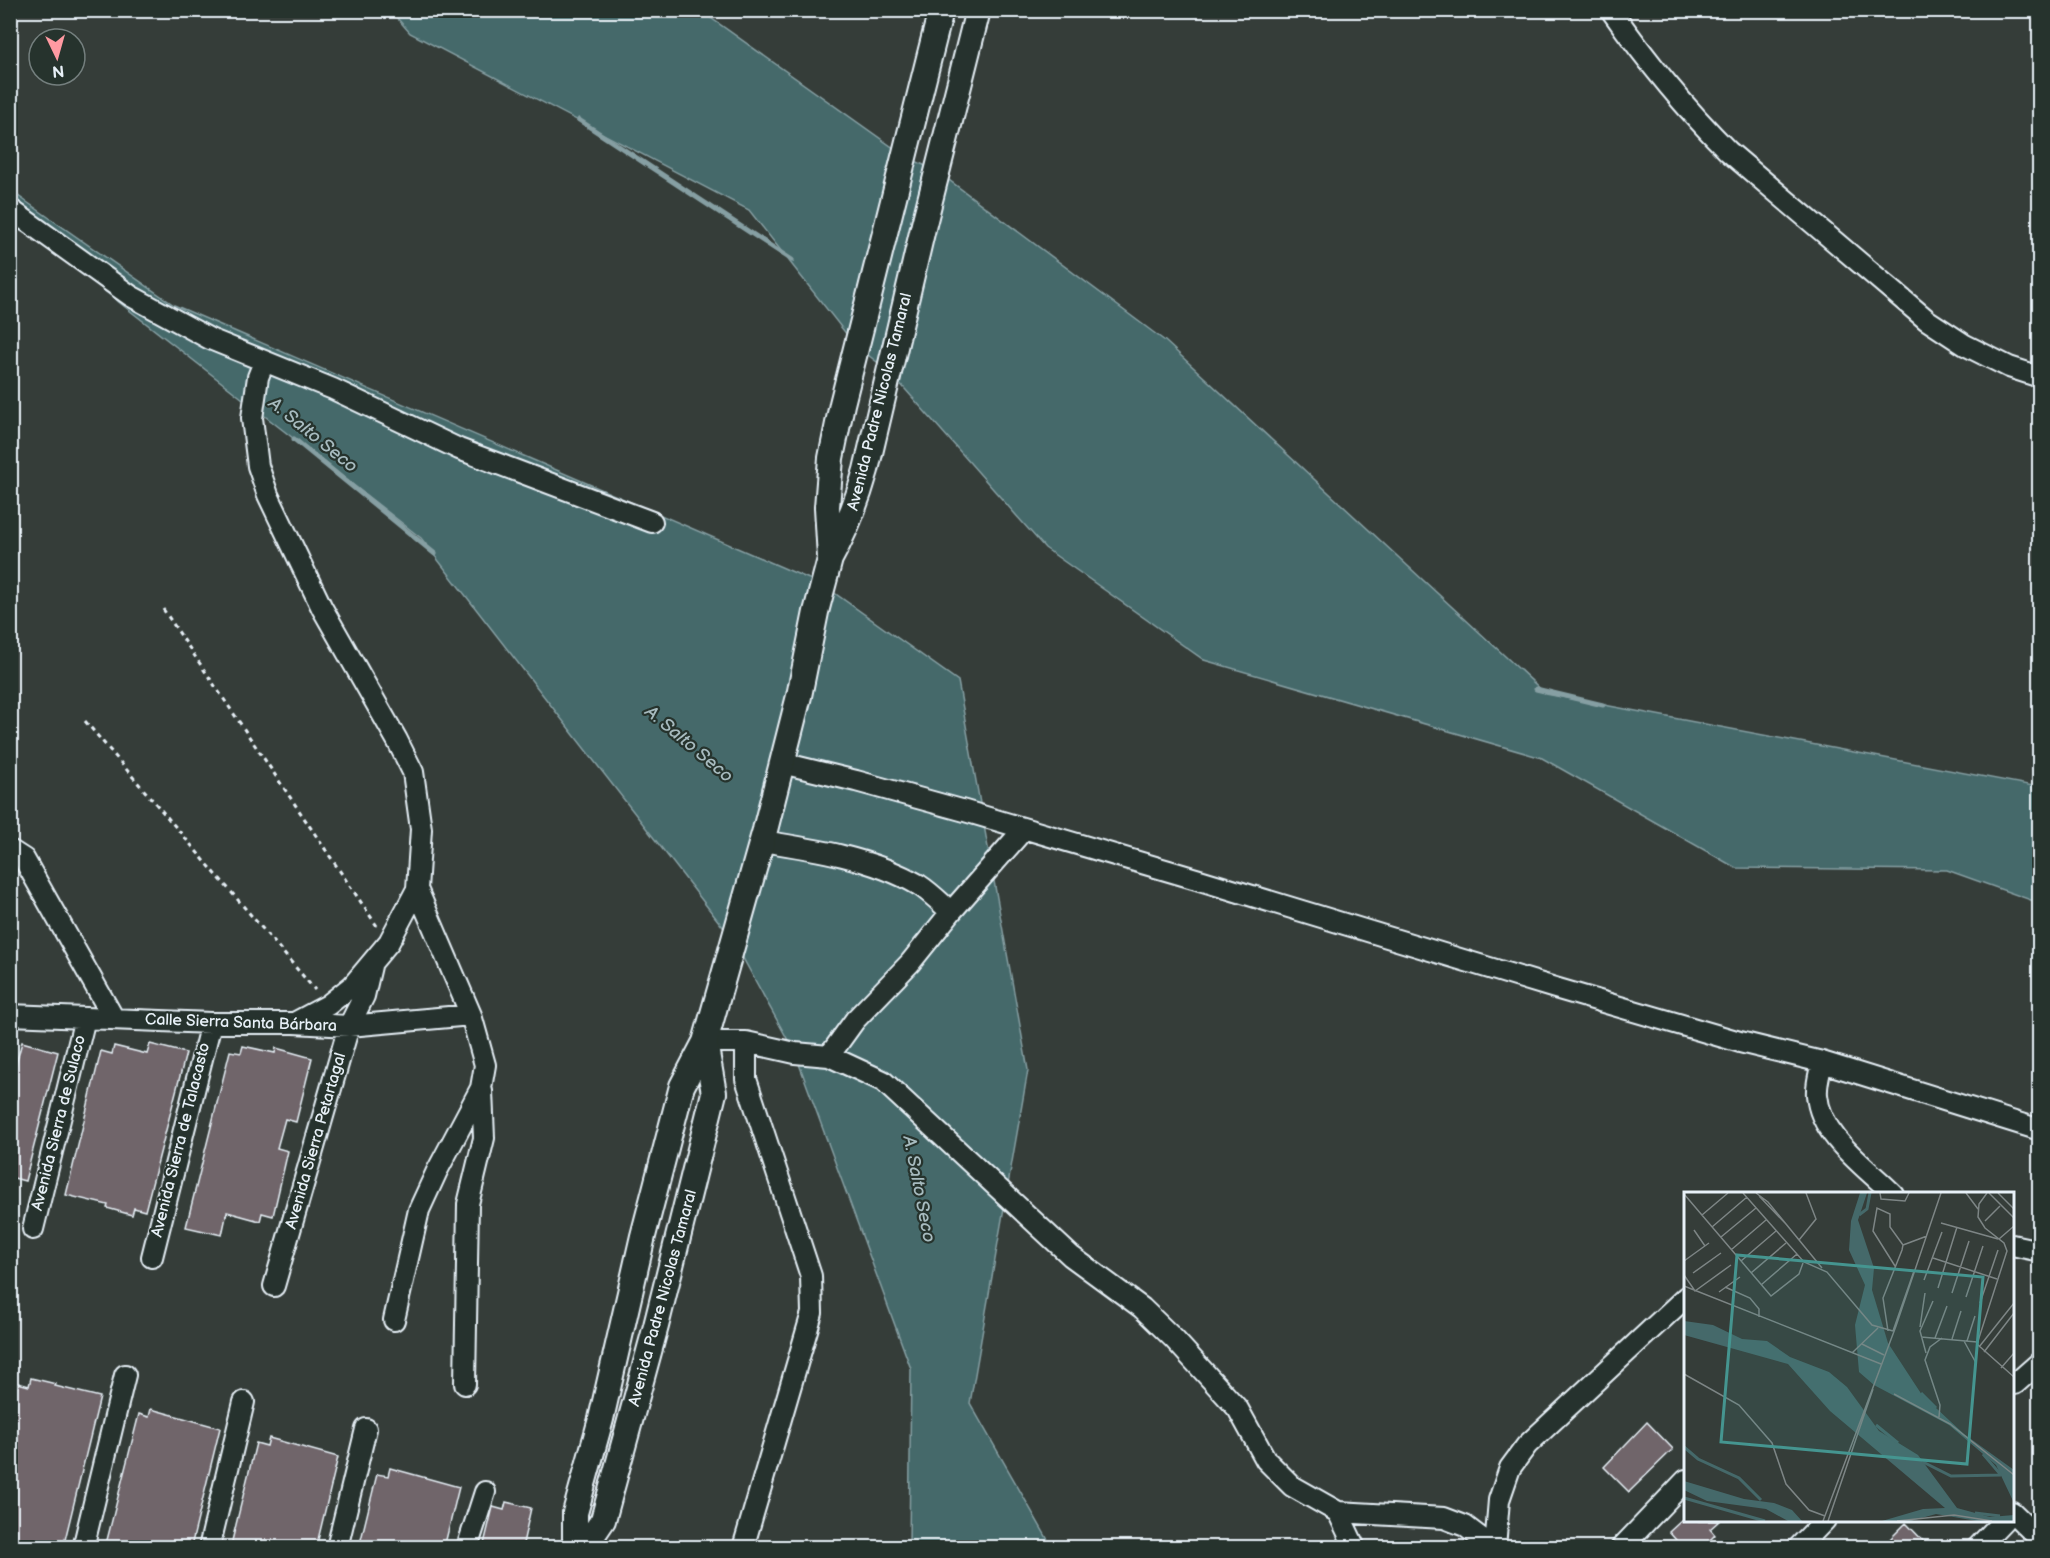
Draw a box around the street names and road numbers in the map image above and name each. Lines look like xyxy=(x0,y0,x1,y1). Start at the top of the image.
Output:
street label: Avenida Padre Nicolas Tamaral xyxy=(844,291,916,513)
street label: Calle Sierra Santa Bárbara xyxy=(145,1010,337,1036)
street label: Avenida Sierra de Sulaco xyxy=(28,1033,90,1213)
street label: Avenida Sierra de Talacasto xyxy=(148,1041,214,1239)
street label: Avenida Sierra Petartagal xyxy=(282,1051,350,1231)
street label: Avenida Padre Nicolas Tamaral xyxy=(625,1188,701,1408)

